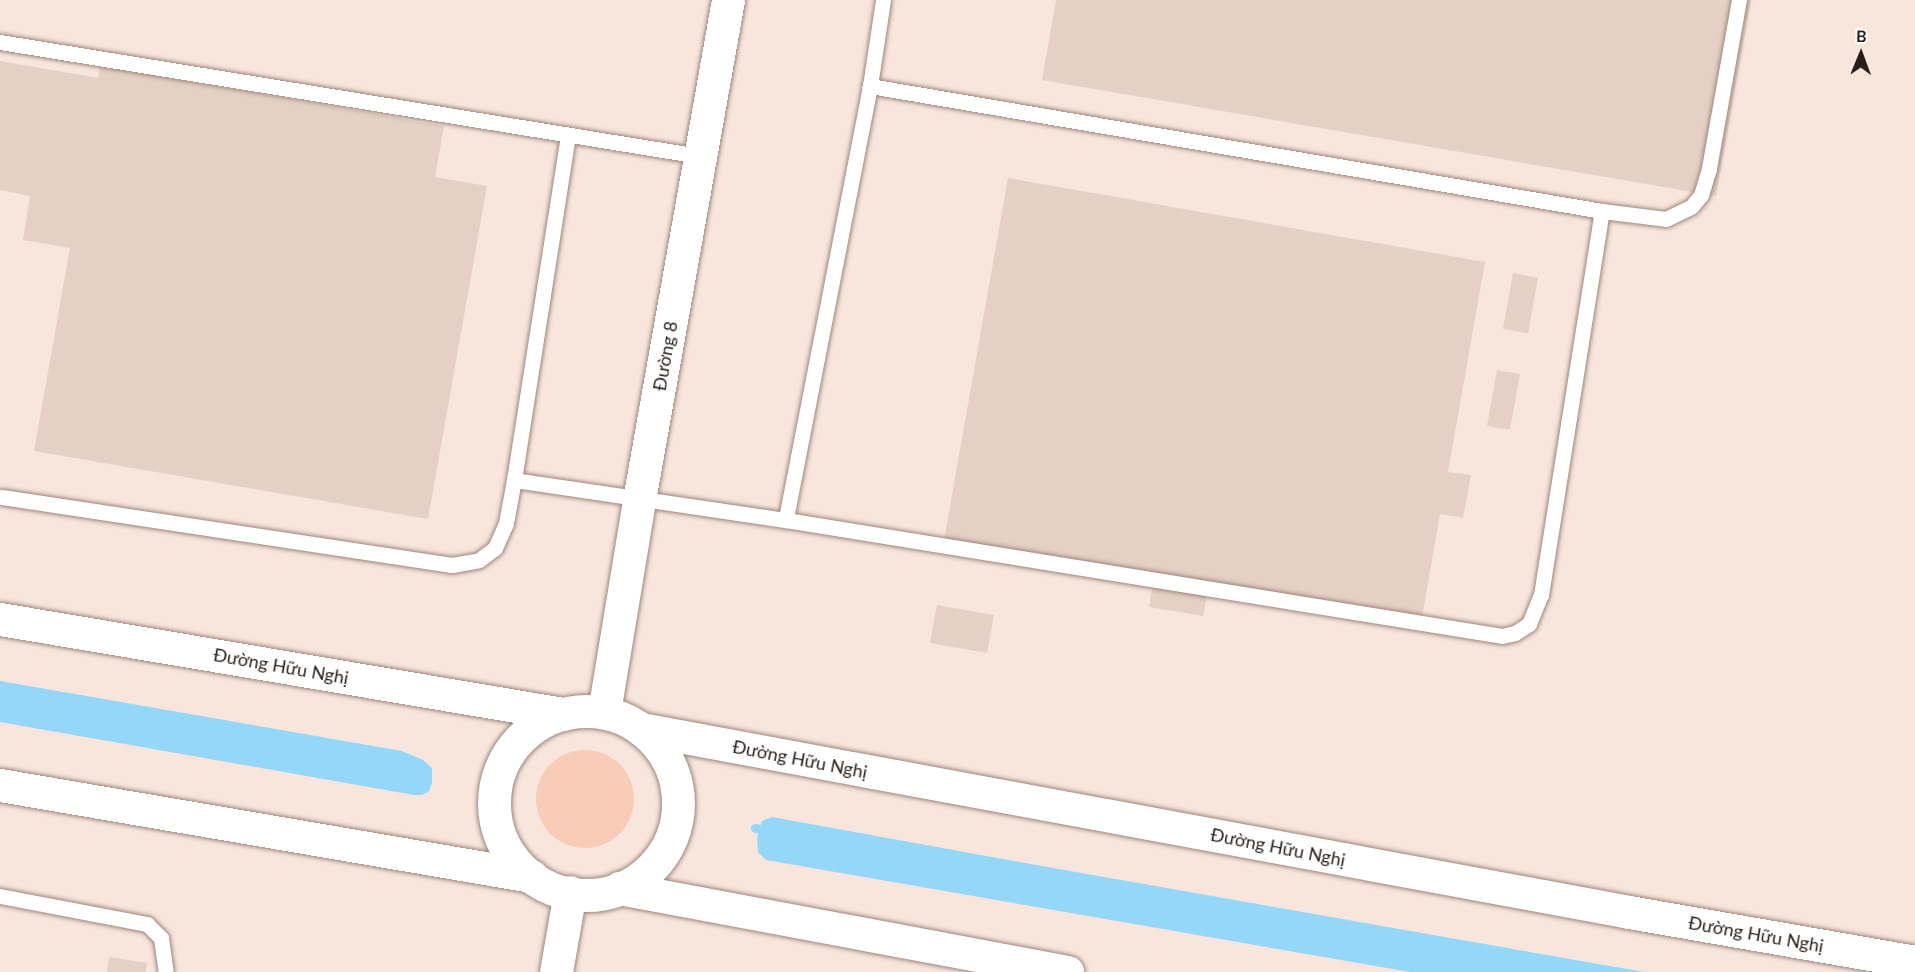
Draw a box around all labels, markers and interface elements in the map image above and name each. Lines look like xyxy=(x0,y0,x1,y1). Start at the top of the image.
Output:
north arrow xyxy=(1831,24,1891,84)
text: B xyxy=(1856,26,1867,45)
street label: Đường 8 xyxy=(648,319,682,393)
street label: Đường Hữu Nghị xyxy=(212,643,350,689)
street label: Đường Hữu Nghị xyxy=(731,735,869,783)
street label: Đường Hữu Nghị xyxy=(1209,823,1347,871)
street label: Đường Hữu Nghị xyxy=(1687,911,1825,957)

